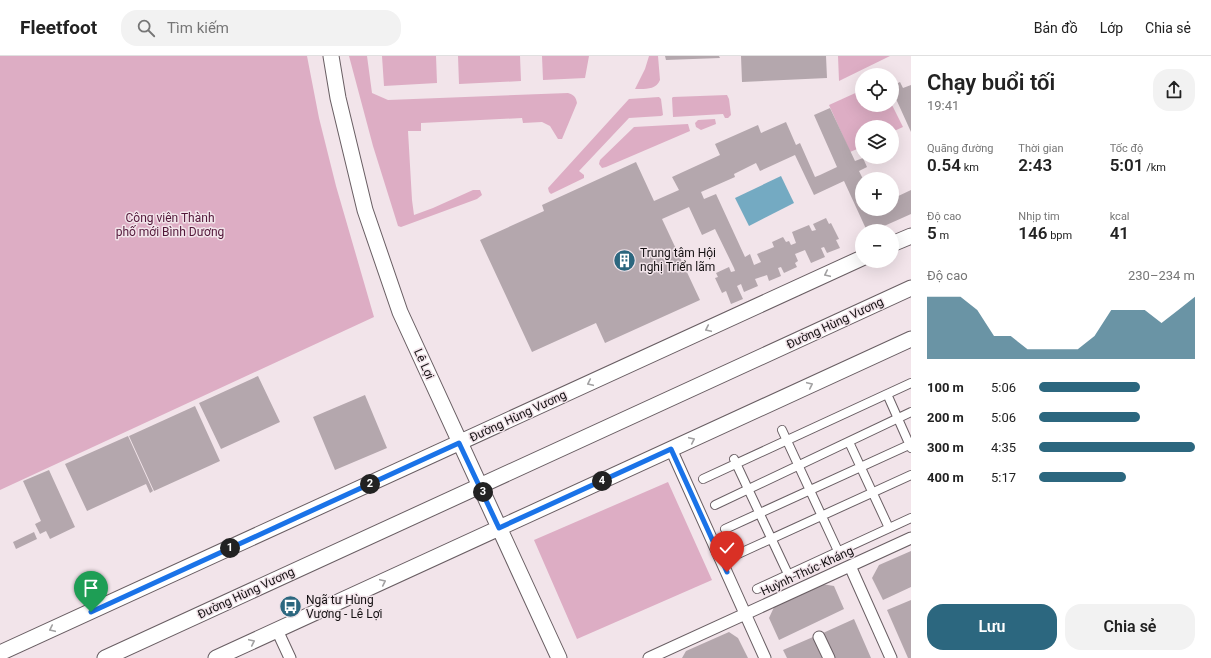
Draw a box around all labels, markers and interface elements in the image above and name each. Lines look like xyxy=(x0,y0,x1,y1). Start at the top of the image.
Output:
search box xyxy=(121,10,401,46)
text: Fleetfoot xyxy=(20,16,97,39)
icon: search xyxy=(135,17,157,39)
text: Tìm kiếm xyxy=(167,19,229,37)
text: Bản đồ xyxy=(1034,20,1078,36)
text: Lớp xyxy=(1100,20,1123,36)
text: Chia sẻ xyxy=(1145,20,1191,36)
map controls xyxy=(855,68,899,268)
button: locate xyxy=(855,68,899,112)
button: share xyxy=(1153,69,1195,111)
text: Chạy buổi tối xyxy=(927,70,1055,95)
text: 19:41 xyxy=(927,98,959,113)
button: layers xyxy=(855,120,899,164)
text: Quãng đường xyxy=(927,142,994,155)
text: Thời gian xyxy=(1018,142,1064,155)
text: Tốc độ xyxy=(1110,142,1143,155)
text: 0.54 xyxy=(927,155,961,175)
text: 2:43 xyxy=(1018,155,1052,175)
text: 5:01 xyxy=(1110,155,1143,175)
text: km xyxy=(961,161,979,174)
text: /km xyxy=(1143,161,1166,174)
button: + xyxy=(855,172,899,216)
text: Độ cao xyxy=(927,210,961,223)
text: Nhịp tim xyxy=(1018,210,1060,223)
text: kcal xyxy=(1110,210,1130,223)
park label: Công viên Thành phố mới Bình Dương xyxy=(116,211,224,239)
text: 5 xyxy=(927,223,937,243)
text: 146 xyxy=(1018,223,1047,243)
text: 41 xyxy=(1110,223,1129,243)
button: − xyxy=(855,224,899,268)
text: m xyxy=(937,229,949,242)
text: bpm xyxy=(1047,229,1072,242)
place label: Trung tâm Hội nghị Triển lãm xyxy=(640,246,716,274)
building icon: Trung tâm Hội nghị Triển lãm xyxy=(611,247,637,273)
text: Độ cao xyxy=(927,268,968,283)
text: 230–234 m xyxy=(1128,268,1195,283)
one-way arrow xyxy=(823,269,831,277)
street label: Đường Hùng Vương xyxy=(784,294,886,352)
one-way arrow xyxy=(705,324,712,332)
street label: Lê Lợi xyxy=(411,347,437,382)
one-way arrow xyxy=(587,378,595,386)
text: 100 m xyxy=(927,380,964,395)
text: 5:06 xyxy=(991,380,1016,395)
one-way arrow xyxy=(805,382,813,390)
street label: Đường Hùng Vương xyxy=(467,387,569,445)
text: 200 m xyxy=(927,410,964,425)
text: 5:06 xyxy=(991,410,1016,425)
one-way arrow xyxy=(687,437,695,445)
text: 300 m xyxy=(927,440,964,455)
text: 4:35 xyxy=(991,440,1016,455)
text: 400 m xyxy=(927,470,964,485)
text: 5:17 xyxy=(991,470,1016,485)
pin: 4 xyxy=(592,471,612,491)
pin: 2 xyxy=(360,474,380,494)
text: 4 xyxy=(599,474,605,487)
text: 2 xyxy=(367,477,373,490)
pin: 3 xyxy=(473,482,493,502)
text: 3 xyxy=(480,485,486,498)
pin xyxy=(710,531,744,572)
icon: check xyxy=(716,537,738,559)
pin: 1 xyxy=(220,538,240,558)
text: 1 xyxy=(227,541,233,554)
street label: Huỳnh Thúc Kháng xyxy=(758,543,856,599)
street label: Đường Hùng Vương xyxy=(195,564,297,622)
pin xyxy=(74,571,108,612)
icon: arrive xyxy=(80,577,102,599)
one-way arrow xyxy=(378,579,386,587)
place label: Ngã tư Hùng Vương - Lê Lợi xyxy=(306,593,383,621)
bus stop icon: Ngã tư Hùng Vương - Lê Lợi xyxy=(278,594,304,620)
button: Lưu xyxy=(927,604,1057,650)
button: Chia sẻ xyxy=(1065,604,1195,650)
one-way arrow xyxy=(49,625,56,633)
one-way arrow xyxy=(247,639,255,647)

